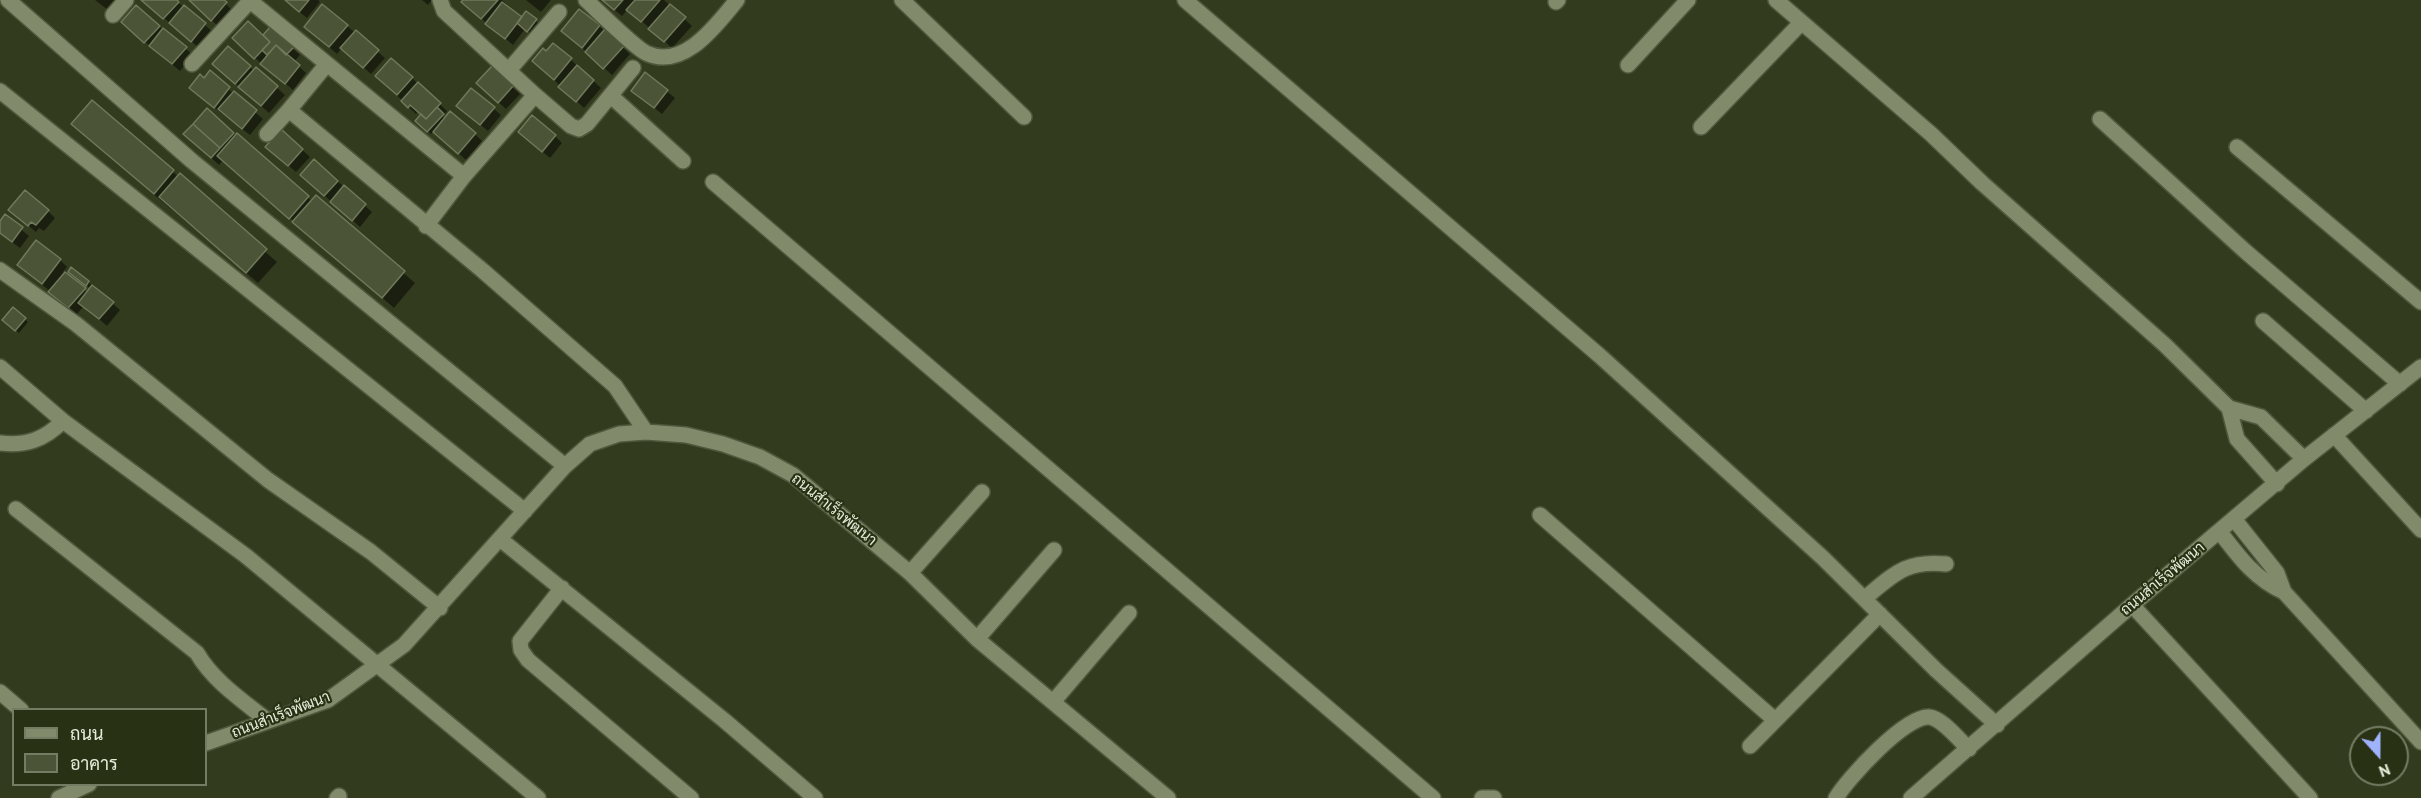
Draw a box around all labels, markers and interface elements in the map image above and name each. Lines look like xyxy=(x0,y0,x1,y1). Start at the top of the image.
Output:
street label: ถนนสำเร็จพัฒนา xyxy=(788,470,880,550)
street label: ถนนสำเร็จพัฒนา xyxy=(2117,539,2209,619)
street label: ถนนสำเร็จพัฒนา xyxy=(229,688,333,742)
legend xyxy=(12,708,207,786)
text: ถนน xyxy=(70,722,103,745)
north arrow xyxy=(2349,726,2409,786)
text: อาคาร xyxy=(70,752,118,775)
text: N xyxy=(2376,760,2393,782)

